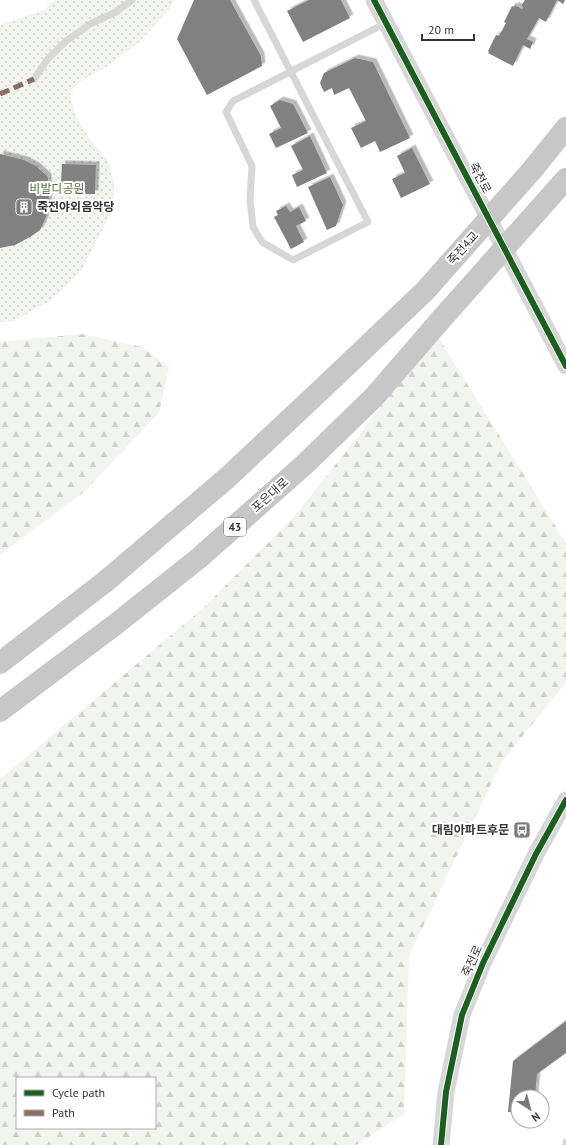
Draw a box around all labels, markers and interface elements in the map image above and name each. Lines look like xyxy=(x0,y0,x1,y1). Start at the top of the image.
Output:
scale bar xyxy=(422,16,474,42)
text: 20 m xyxy=(428,22,454,37)
street label: 죽전로 xyxy=(466,160,495,196)
park label: 비발디공원 xyxy=(29,181,85,196)
building icon: 죽전야외음악당 xyxy=(14,197,34,217)
place label: 죽전야외음악당 xyxy=(37,199,114,214)
street label: 죽전4교 xyxy=(444,228,481,267)
street label: 포은대로 xyxy=(248,474,291,515)
road number: 43 xyxy=(224,518,246,536)
bus stop icon: 대림아파트후문 xyxy=(512,820,532,840)
place label: 대림아파트후문 xyxy=(432,822,509,837)
street label: 죽전로 xyxy=(458,943,485,979)
legend xyxy=(16,1077,156,1129)
text: Cycle path xyxy=(52,1085,105,1100)
north arrow xyxy=(510,1089,550,1129)
text: Path xyxy=(52,1105,75,1120)
text: N xyxy=(529,1109,543,1125)

